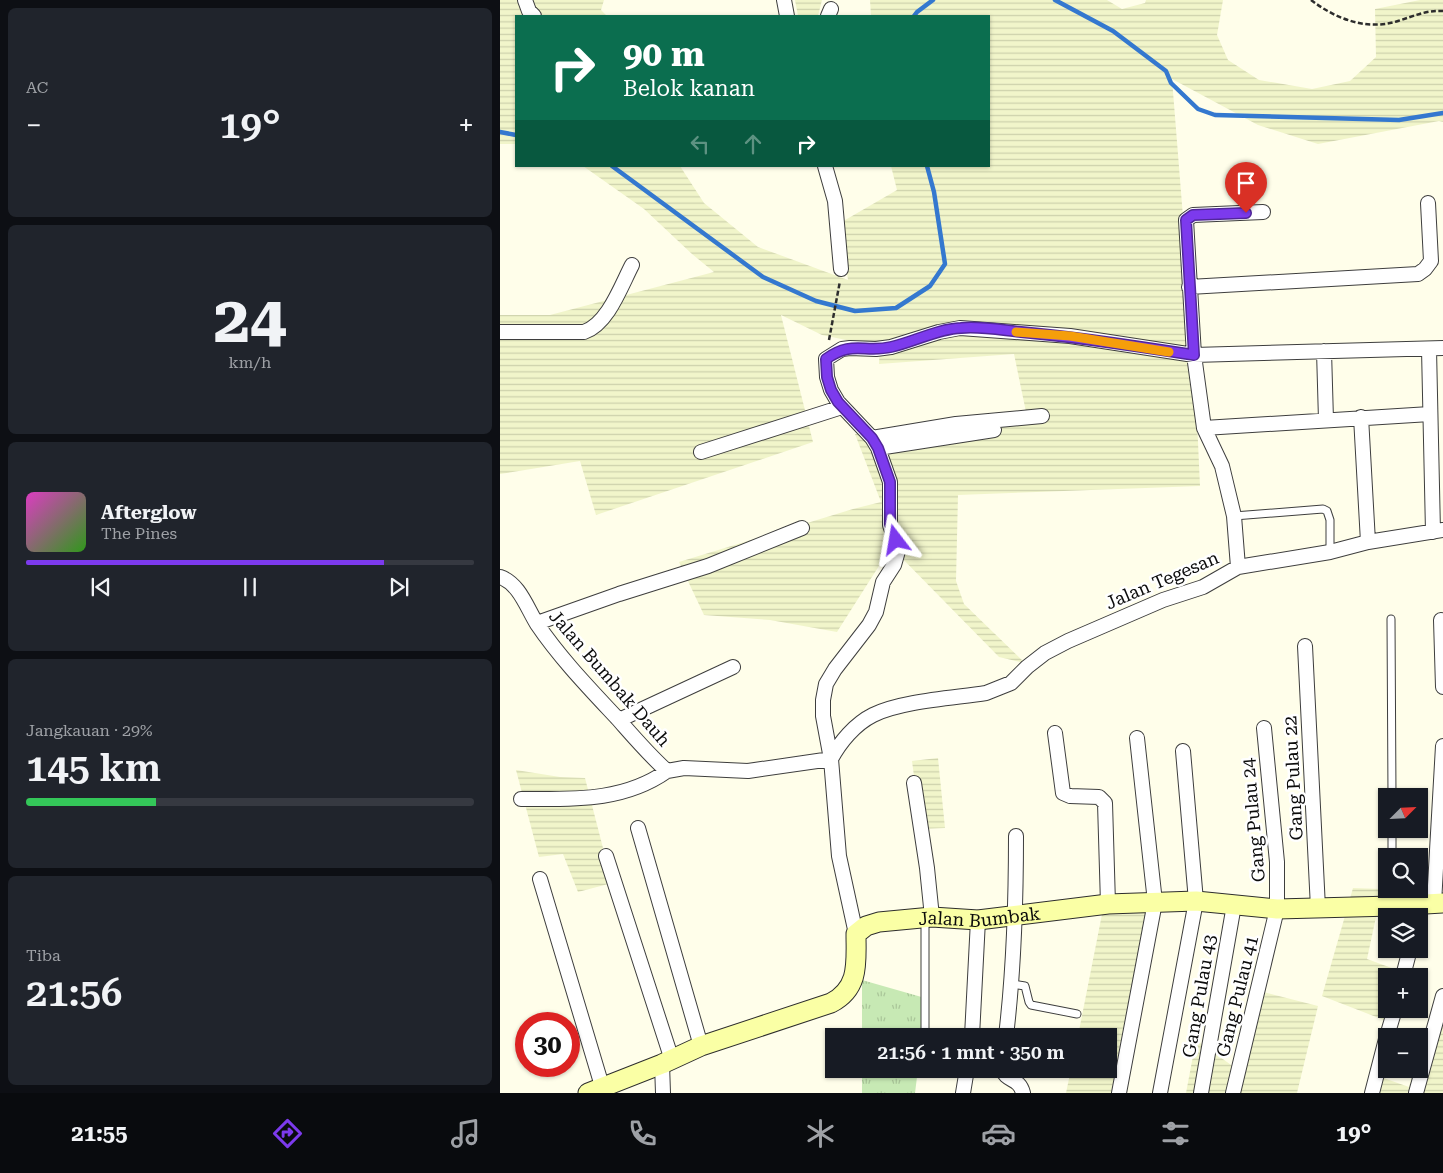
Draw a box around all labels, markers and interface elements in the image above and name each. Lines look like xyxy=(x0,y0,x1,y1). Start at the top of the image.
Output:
text: 90 m xyxy=(623,34,705,75)
icon: right xyxy=(540,35,605,100)
text: Belok kanan xyxy=(623,76,755,101)
text: AC xyxy=(26,78,48,97)
text: 19° xyxy=(219,103,281,147)
text: − xyxy=(26,109,42,142)
text: + xyxy=(458,109,474,142)
icon: left xyxy=(686,130,714,158)
icon: ahead xyxy=(739,130,767,158)
icon: right xyxy=(792,130,820,158)
pin xyxy=(1225,162,1267,213)
icon: arrive xyxy=(1232,169,1260,197)
text: 24 xyxy=(214,282,286,358)
text: km/h xyxy=(229,353,271,372)
text: Afterglow xyxy=(101,501,197,524)
position arrow xyxy=(869,513,921,565)
text: The Pines xyxy=(101,524,177,543)
street label: Jalan Tegesan xyxy=(1102,547,1222,613)
icon: previous xyxy=(87,573,115,601)
icon: pause xyxy=(236,573,264,601)
icon: next xyxy=(385,573,413,601)
street label: Jalan Bumbak Dauh xyxy=(545,606,675,751)
street label: Gang Pulau 22 xyxy=(1279,715,1307,841)
text: Jangkauan · 29% xyxy=(26,721,152,740)
text: 145 km xyxy=(26,746,161,790)
street label: Gang Pulau 24 xyxy=(1237,757,1269,883)
north arrow xyxy=(1378,788,1428,838)
map controls xyxy=(1378,788,1428,1078)
button: search xyxy=(1378,848,1428,898)
street label: Jalan Bumbak xyxy=(917,902,1042,931)
button: layers xyxy=(1378,908,1428,958)
street label: Gang Pulau 43 xyxy=(1178,933,1220,1059)
street label: Gang Pulau 41 xyxy=(1212,933,1262,1059)
text: Tiba xyxy=(26,946,61,965)
button: + xyxy=(1378,968,1428,1018)
text: 21:56 xyxy=(26,971,122,1015)
speed limit sign: 30 xyxy=(515,1012,580,1077)
button: − xyxy=(1378,1028,1428,1078)
text: 21:56 · 1 mnt · 350 m xyxy=(878,1041,1064,1064)
icon: directions xyxy=(270,1116,305,1151)
icon: music xyxy=(448,1116,483,1151)
icon: phone xyxy=(625,1116,660,1151)
icon: climate xyxy=(803,1116,838,1151)
icon: car xyxy=(981,1116,1016,1151)
icon: filters xyxy=(1158,1116,1193,1151)
text: 21:55 xyxy=(71,1121,127,1146)
text: 19° xyxy=(1336,1121,1372,1146)

